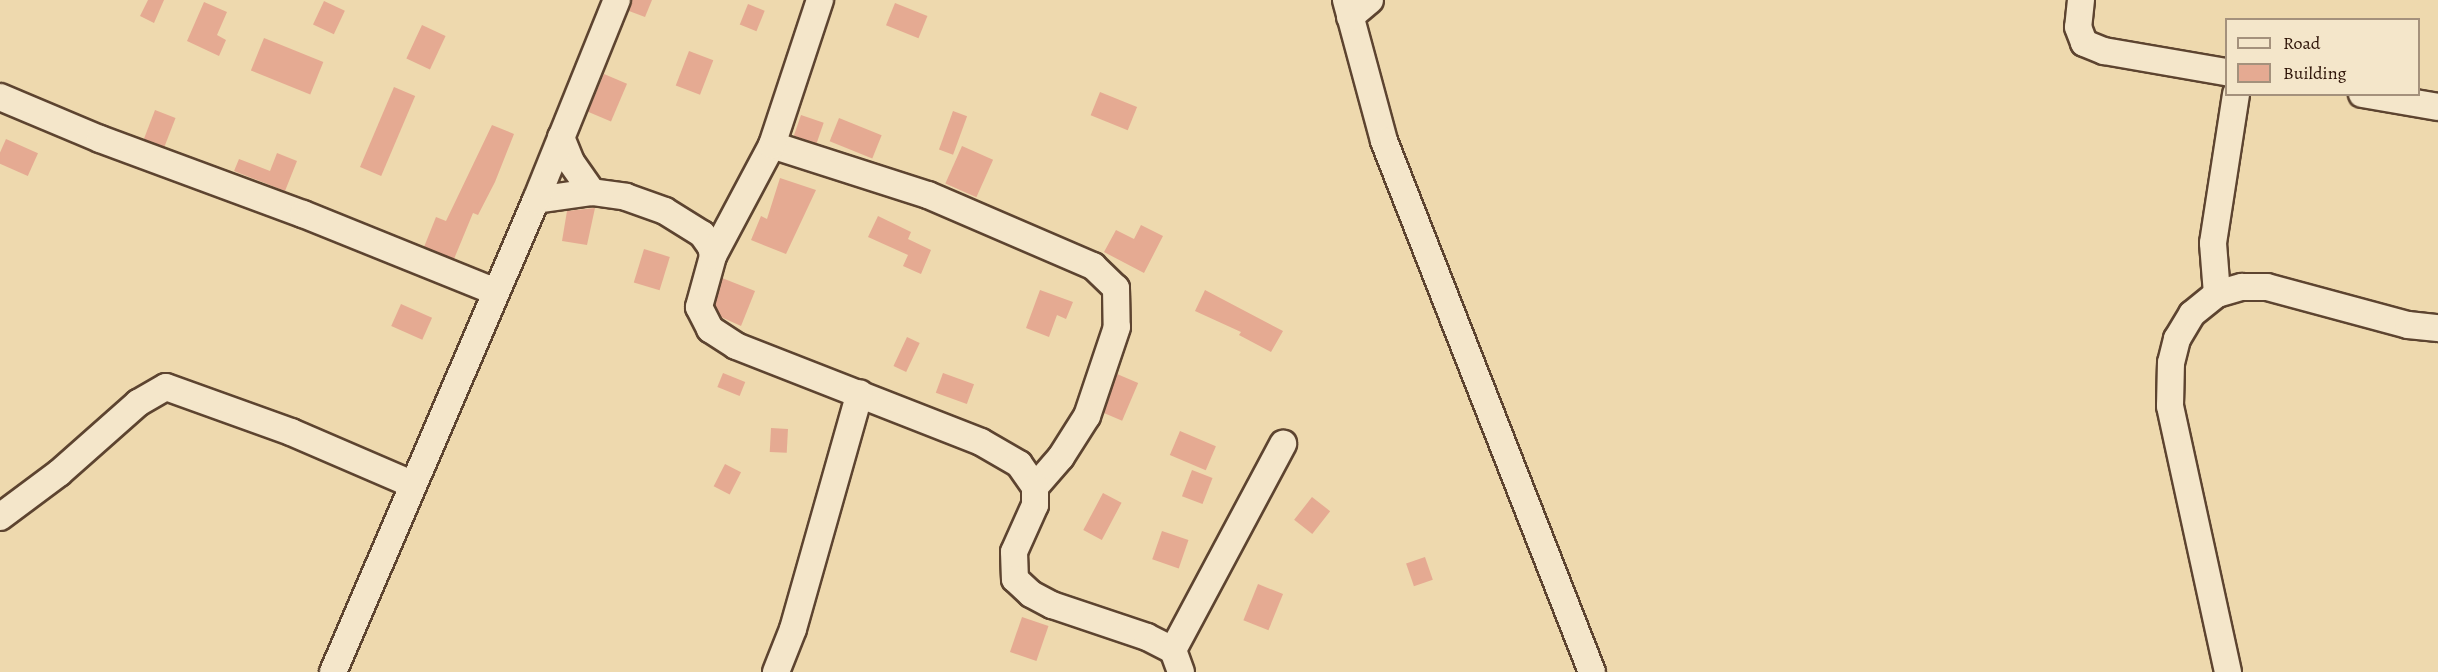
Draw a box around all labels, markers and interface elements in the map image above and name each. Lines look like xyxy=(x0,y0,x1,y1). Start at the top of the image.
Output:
legend xyxy=(2225,18,2420,96)
text: Road xyxy=(2283,31,2320,55)
text: Building xyxy=(2283,61,2347,85)

